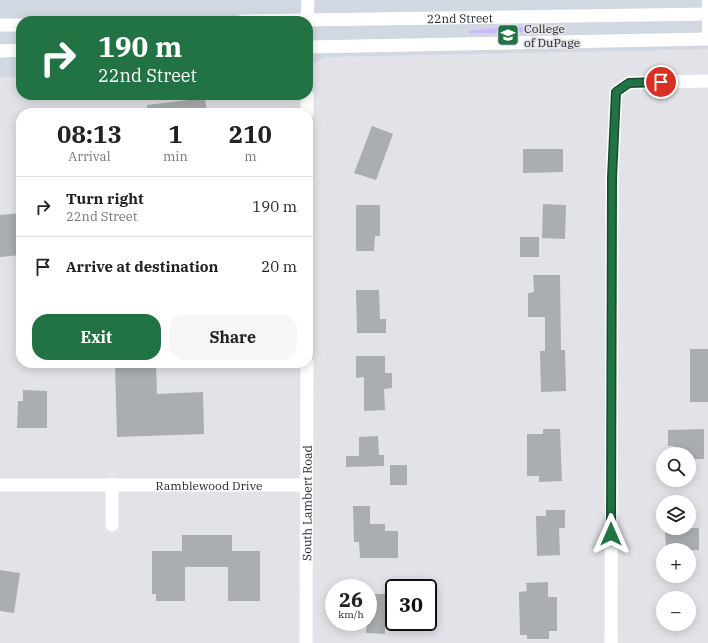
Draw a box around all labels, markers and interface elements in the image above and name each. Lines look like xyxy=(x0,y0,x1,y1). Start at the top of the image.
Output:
street label: 22nd Street xyxy=(427,10,493,26)
place label: College of DuPage xyxy=(524,21,580,50)
school or university icon: College of DuPage xyxy=(495,22,521,48)
text: 190 m xyxy=(98,28,182,65)
icon: right xyxy=(32,32,84,84)
text: 22nd Street xyxy=(98,64,197,87)
pin xyxy=(644,65,678,99)
icon: arrive xyxy=(650,71,672,93)
text: 08:13 xyxy=(57,118,122,150)
text: 1 xyxy=(168,118,183,150)
text: 210 xyxy=(229,118,272,150)
text: Arrival xyxy=(68,148,111,165)
text: min xyxy=(163,148,188,165)
text: m xyxy=(244,148,257,165)
text: Turn right xyxy=(66,189,144,208)
icon: right xyxy=(32,196,54,218)
text: 190 m xyxy=(252,197,297,216)
text: 22nd Street xyxy=(66,208,137,225)
icon: arrive xyxy=(32,256,54,278)
text: Arrive at destination xyxy=(66,257,218,276)
text: 20 m xyxy=(261,257,297,276)
button: Exit xyxy=(32,314,161,360)
button: Share xyxy=(169,314,297,360)
street label: South Lambert Road xyxy=(299,445,314,561)
map controls xyxy=(656,447,696,631)
button: search xyxy=(656,447,696,487)
street label: Ramblewood Drive xyxy=(156,478,262,493)
button: layers xyxy=(656,495,696,535)
position arrow xyxy=(590,513,632,555)
button: + xyxy=(656,543,696,583)
speed limit sign: 30 xyxy=(385,579,437,631)
text: 26 xyxy=(339,586,363,613)
button: − xyxy=(656,591,696,631)
text: km/h xyxy=(338,608,364,621)

